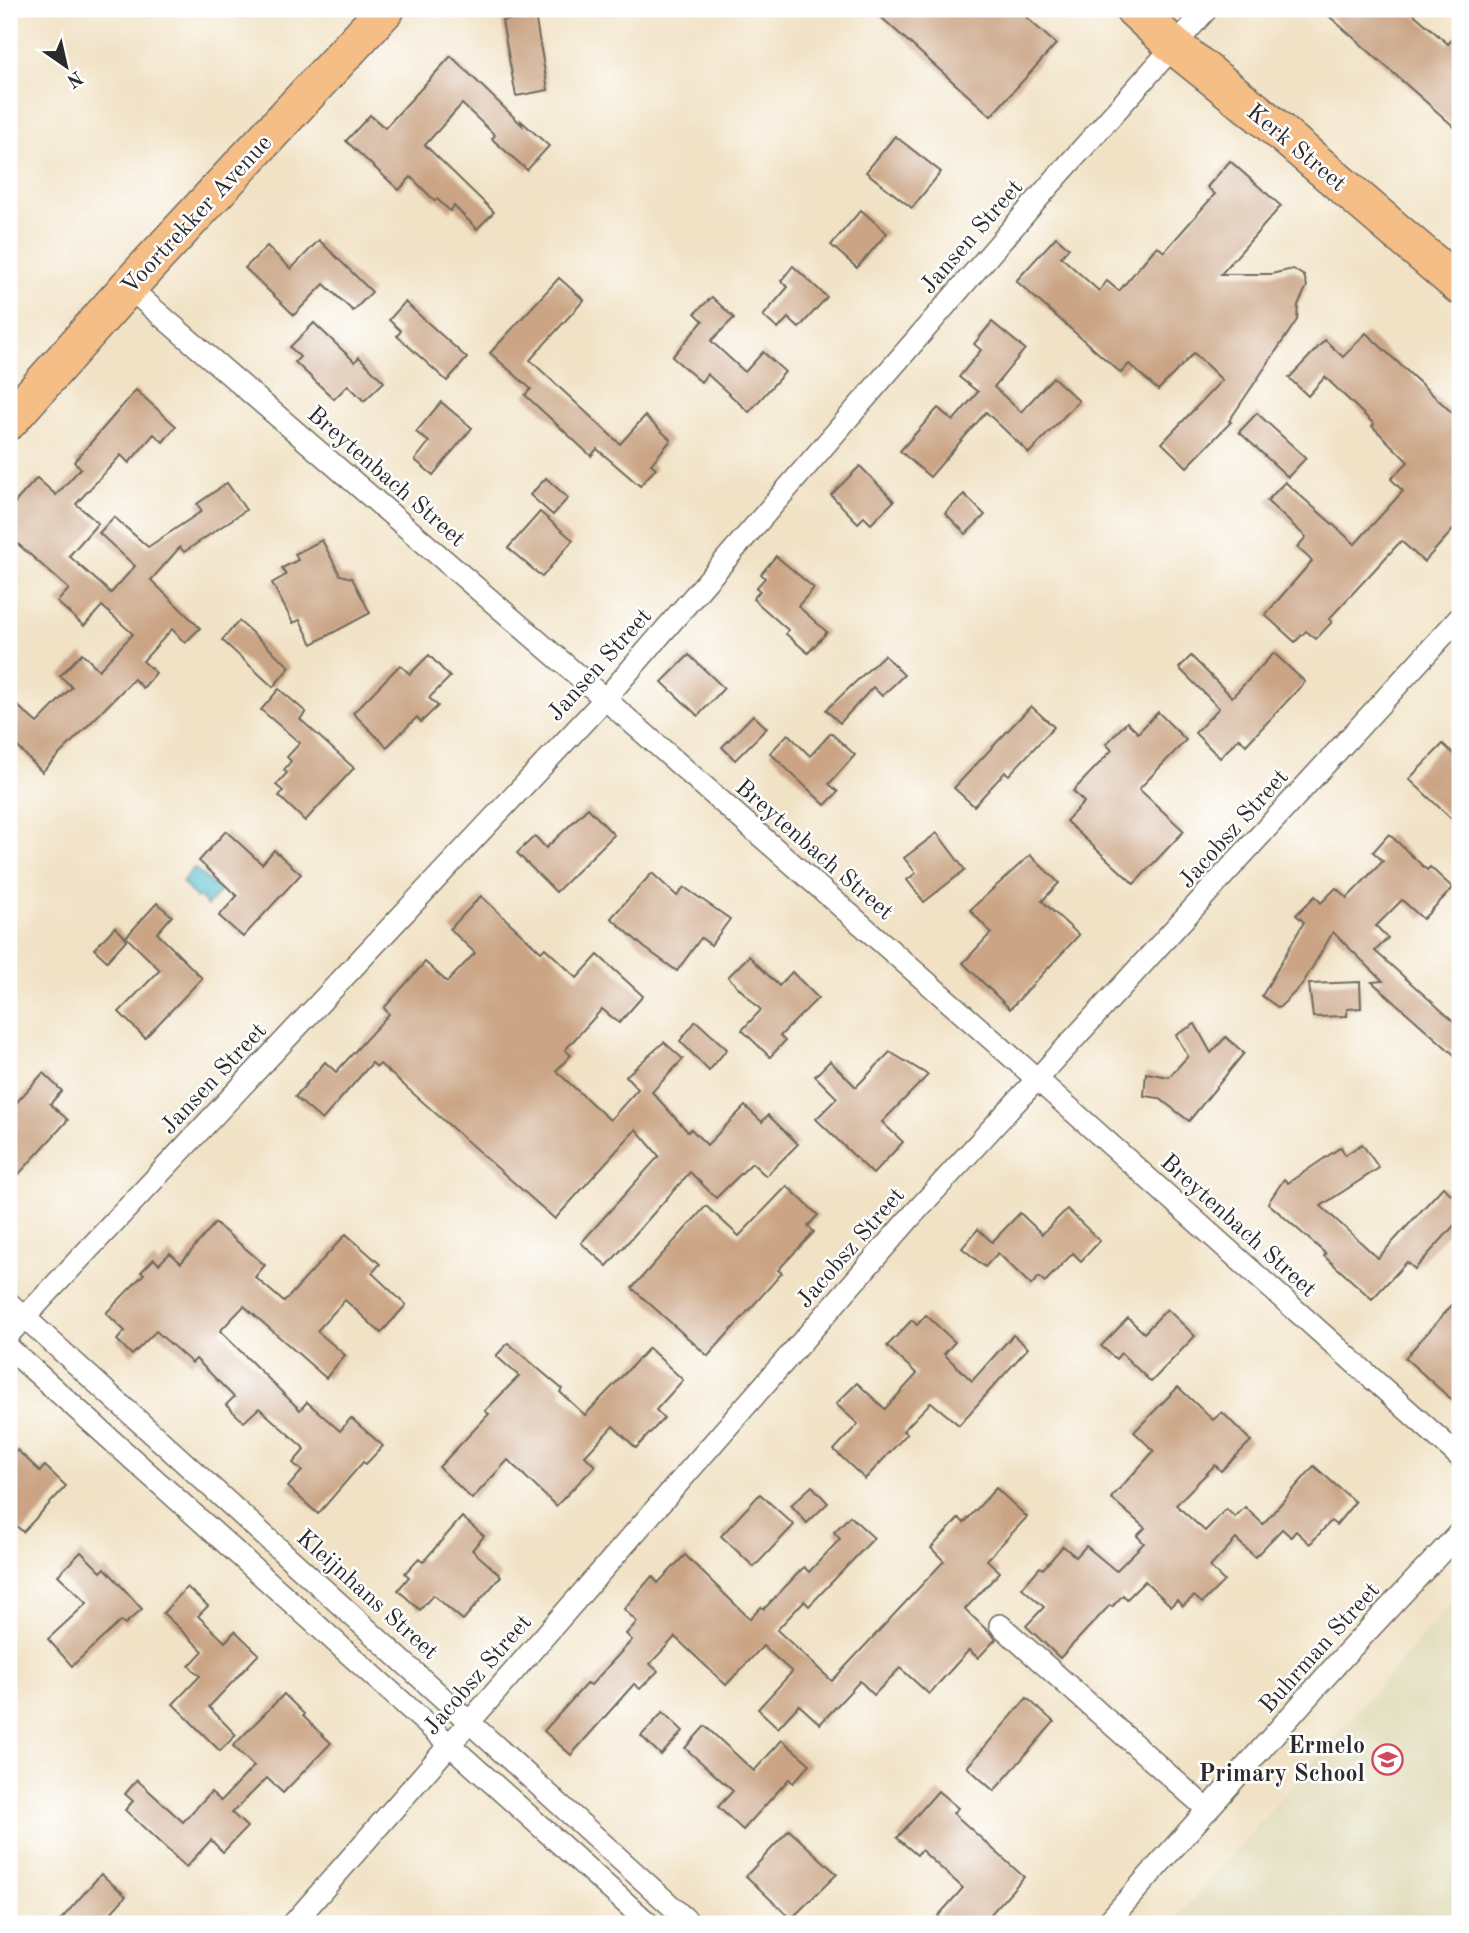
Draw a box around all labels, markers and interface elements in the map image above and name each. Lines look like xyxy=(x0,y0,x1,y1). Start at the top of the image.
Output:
north arrow xyxy=(32,32,102,102)
text: N xyxy=(62,66,85,90)
street label: Kerk Street xyxy=(1241,100,1350,197)
street label: Voortrekker Avenue xyxy=(118,131,277,300)
street label: Jansen Street xyxy=(917,176,1028,299)
street label: Breytenbach Street xyxy=(302,403,469,552)
street label: Jansen Street xyxy=(544,604,657,726)
street label: Jacobsz Street xyxy=(1175,765,1294,893)
street label: Breytenbach Street xyxy=(730,776,897,925)
street label: Jansen Street xyxy=(157,1019,272,1140)
street label: Breytenbach Street xyxy=(1155,1150,1320,1303)
street label: Jacobsz Street xyxy=(793,1184,910,1313)
street label: Kleijnhans Street xyxy=(291,1526,442,1665)
street label: Buhrman Street xyxy=(1256,1578,1385,1718)
street label: Jacobsz Street xyxy=(420,1611,537,1740)
place label: Ermelo Primary School xyxy=(1198,1735,1365,1787)
school or university icon: Ermelo Primary School xyxy=(1371,1742,1405,1776)

